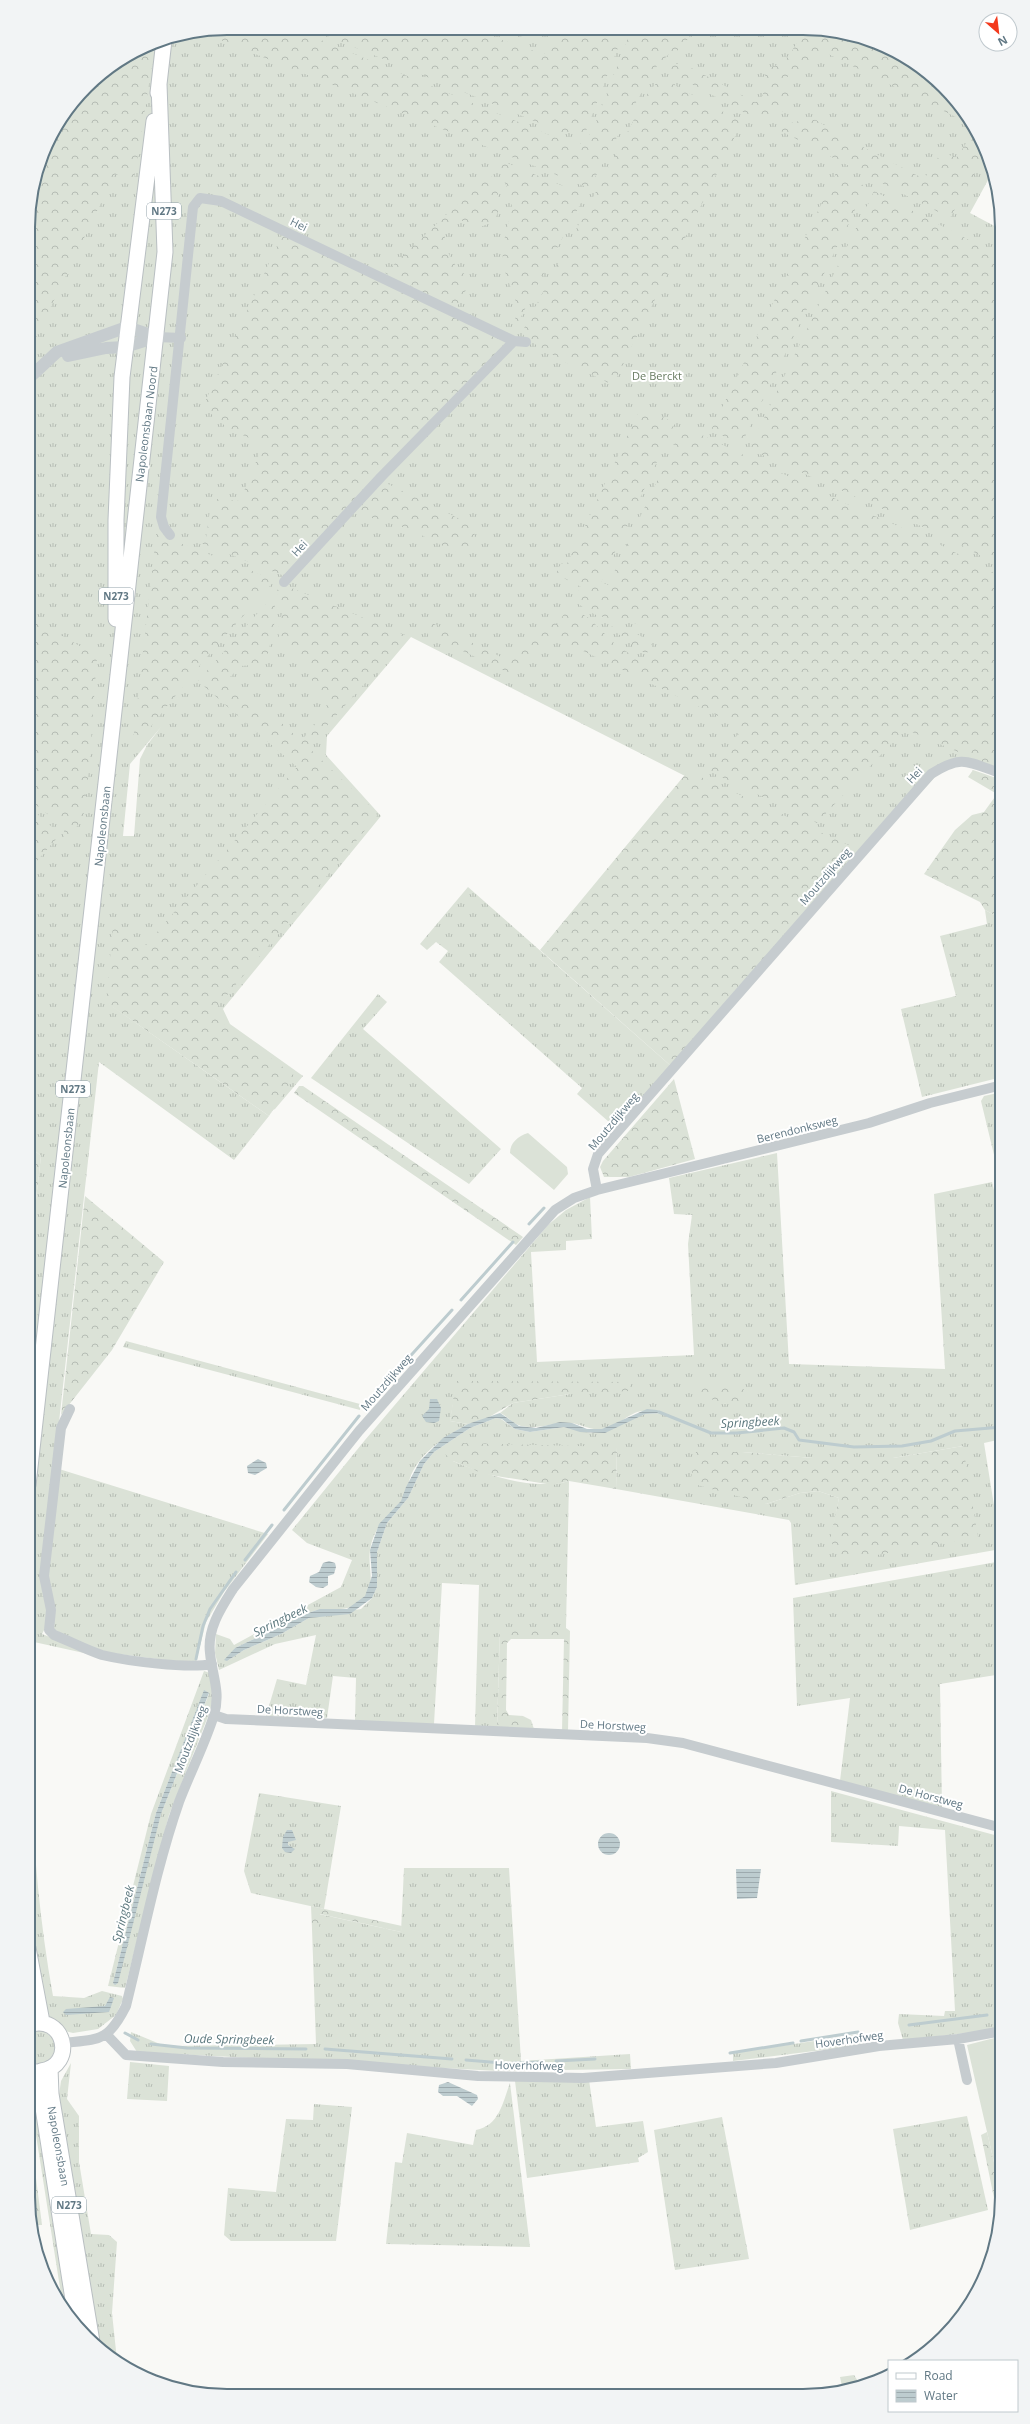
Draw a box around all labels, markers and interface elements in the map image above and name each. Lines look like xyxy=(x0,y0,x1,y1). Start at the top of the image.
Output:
north arrow xyxy=(978,12,1018,52)
text: N xyxy=(995,33,1010,50)
road number: N273 xyxy=(147,203,181,219)
street label: Hei xyxy=(288,214,310,234)
street label: Napoleonsbaan Noord xyxy=(131,365,161,483)
park label: De Berckt xyxy=(632,368,682,383)
street label: Hei xyxy=(288,537,310,559)
road number: N273 xyxy=(99,588,133,604)
street label: Hei xyxy=(903,764,925,786)
street label: Napoleonsbaan xyxy=(90,785,114,867)
street label: Moutzdijkweg xyxy=(796,844,854,908)
road number: N273 xyxy=(56,1081,90,1097)
street label: Moutzdijkweg xyxy=(584,1089,642,1153)
street label: Napoleonsbaan xyxy=(54,1107,78,1189)
street label: Berendonksweg xyxy=(755,1112,839,1146)
street label: Moutzdijkweg xyxy=(357,1350,415,1414)
water label: Springbeek xyxy=(720,1412,781,1432)
water label: Springbeek xyxy=(250,1599,311,1640)
street label: De Horstweg xyxy=(257,1701,323,1719)
street label: Moutzdijkweg xyxy=(170,1703,210,1775)
street label: De Horstweg xyxy=(580,1716,646,1734)
street label: De Horstweg xyxy=(897,1780,965,1812)
water label: Springbeek xyxy=(108,1882,139,1945)
street label: Hoverhofweg xyxy=(814,2027,884,2051)
water label: Oude Springbeek xyxy=(184,2030,275,2048)
street label: Hoverhofweg xyxy=(495,2057,563,2073)
street label: Napoleonsbaan xyxy=(45,2105,73,2187)
road number: N273 xyxy=(52,2197,86,2213)
legend xyxy=(888,2360,1018,2412)
text: Road xyxy=(924,2367,953,2384)
text: Water xyxy=(924,2387,958,2404)

